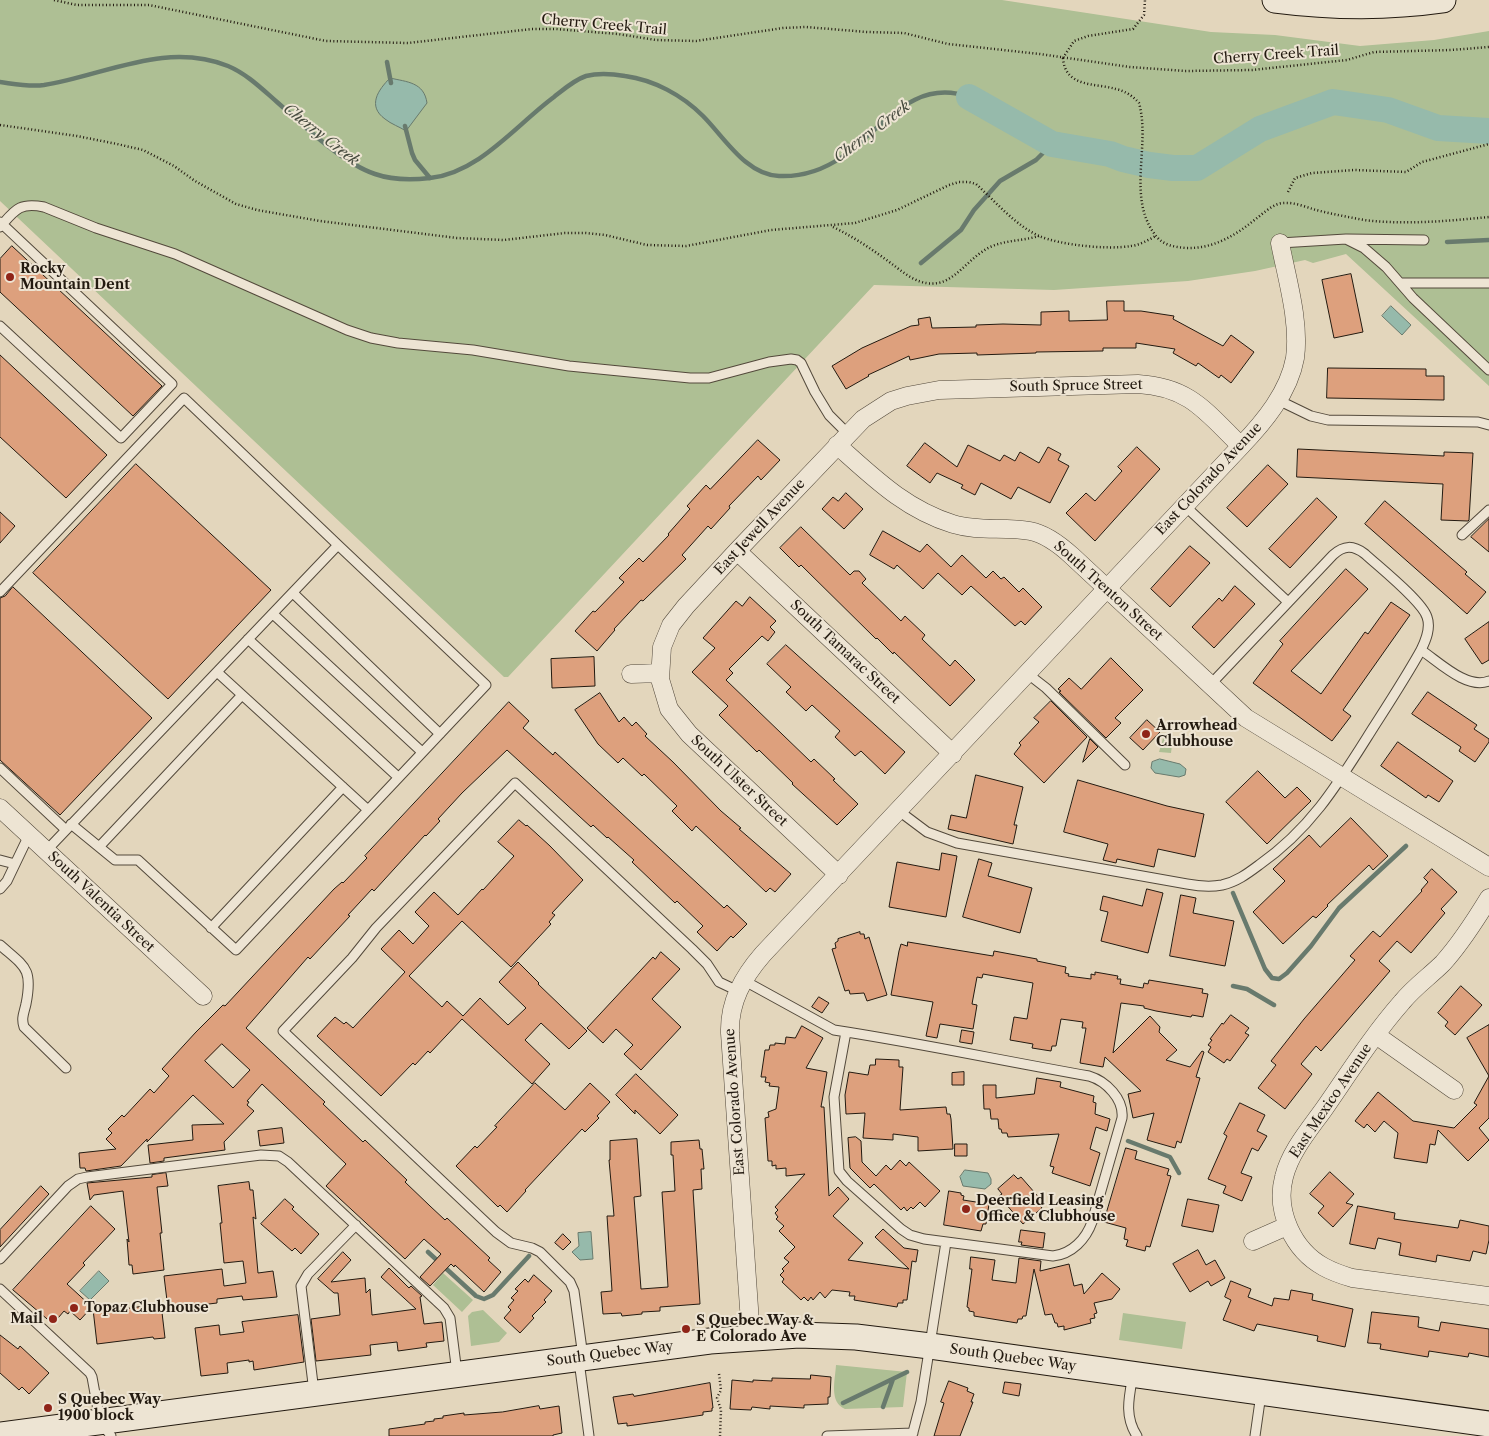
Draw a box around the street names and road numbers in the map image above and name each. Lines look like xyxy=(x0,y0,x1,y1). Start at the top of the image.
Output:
street label: Cherry Creek Trail xyxy=(541,11,667,39)
street label: Cherry Creek Trail xyxy=(1213,42,1339,68)
street label: South Spruce Street xyxy=(1009,376,1143,396)
street label: East Colorado Avenue xyxy=(1153,419,1265,539)
street label: East Jewell Avenue xyxy=(711,476,809,578)
street label: South Trenton Street xyxy=(1050,538,1166,644)
street label: South Tamarac Street xyxy=(787,597,903,707)
street label: South Ulster Street xyxy=(687,732,791,830)
street label: South Valentia Street xyxy=(44,848,158,956)
street label: East Colorado Avenue xyxy=(721,1028,749,1176)
street label: East Mexico Avenue xyxy=(1286,1040,1376,1162)
street label: South Quebec Way xyxy=(546,1338,674,1370)
street label: South Quebec Way xyxy=(949,1341,1077,1375)

